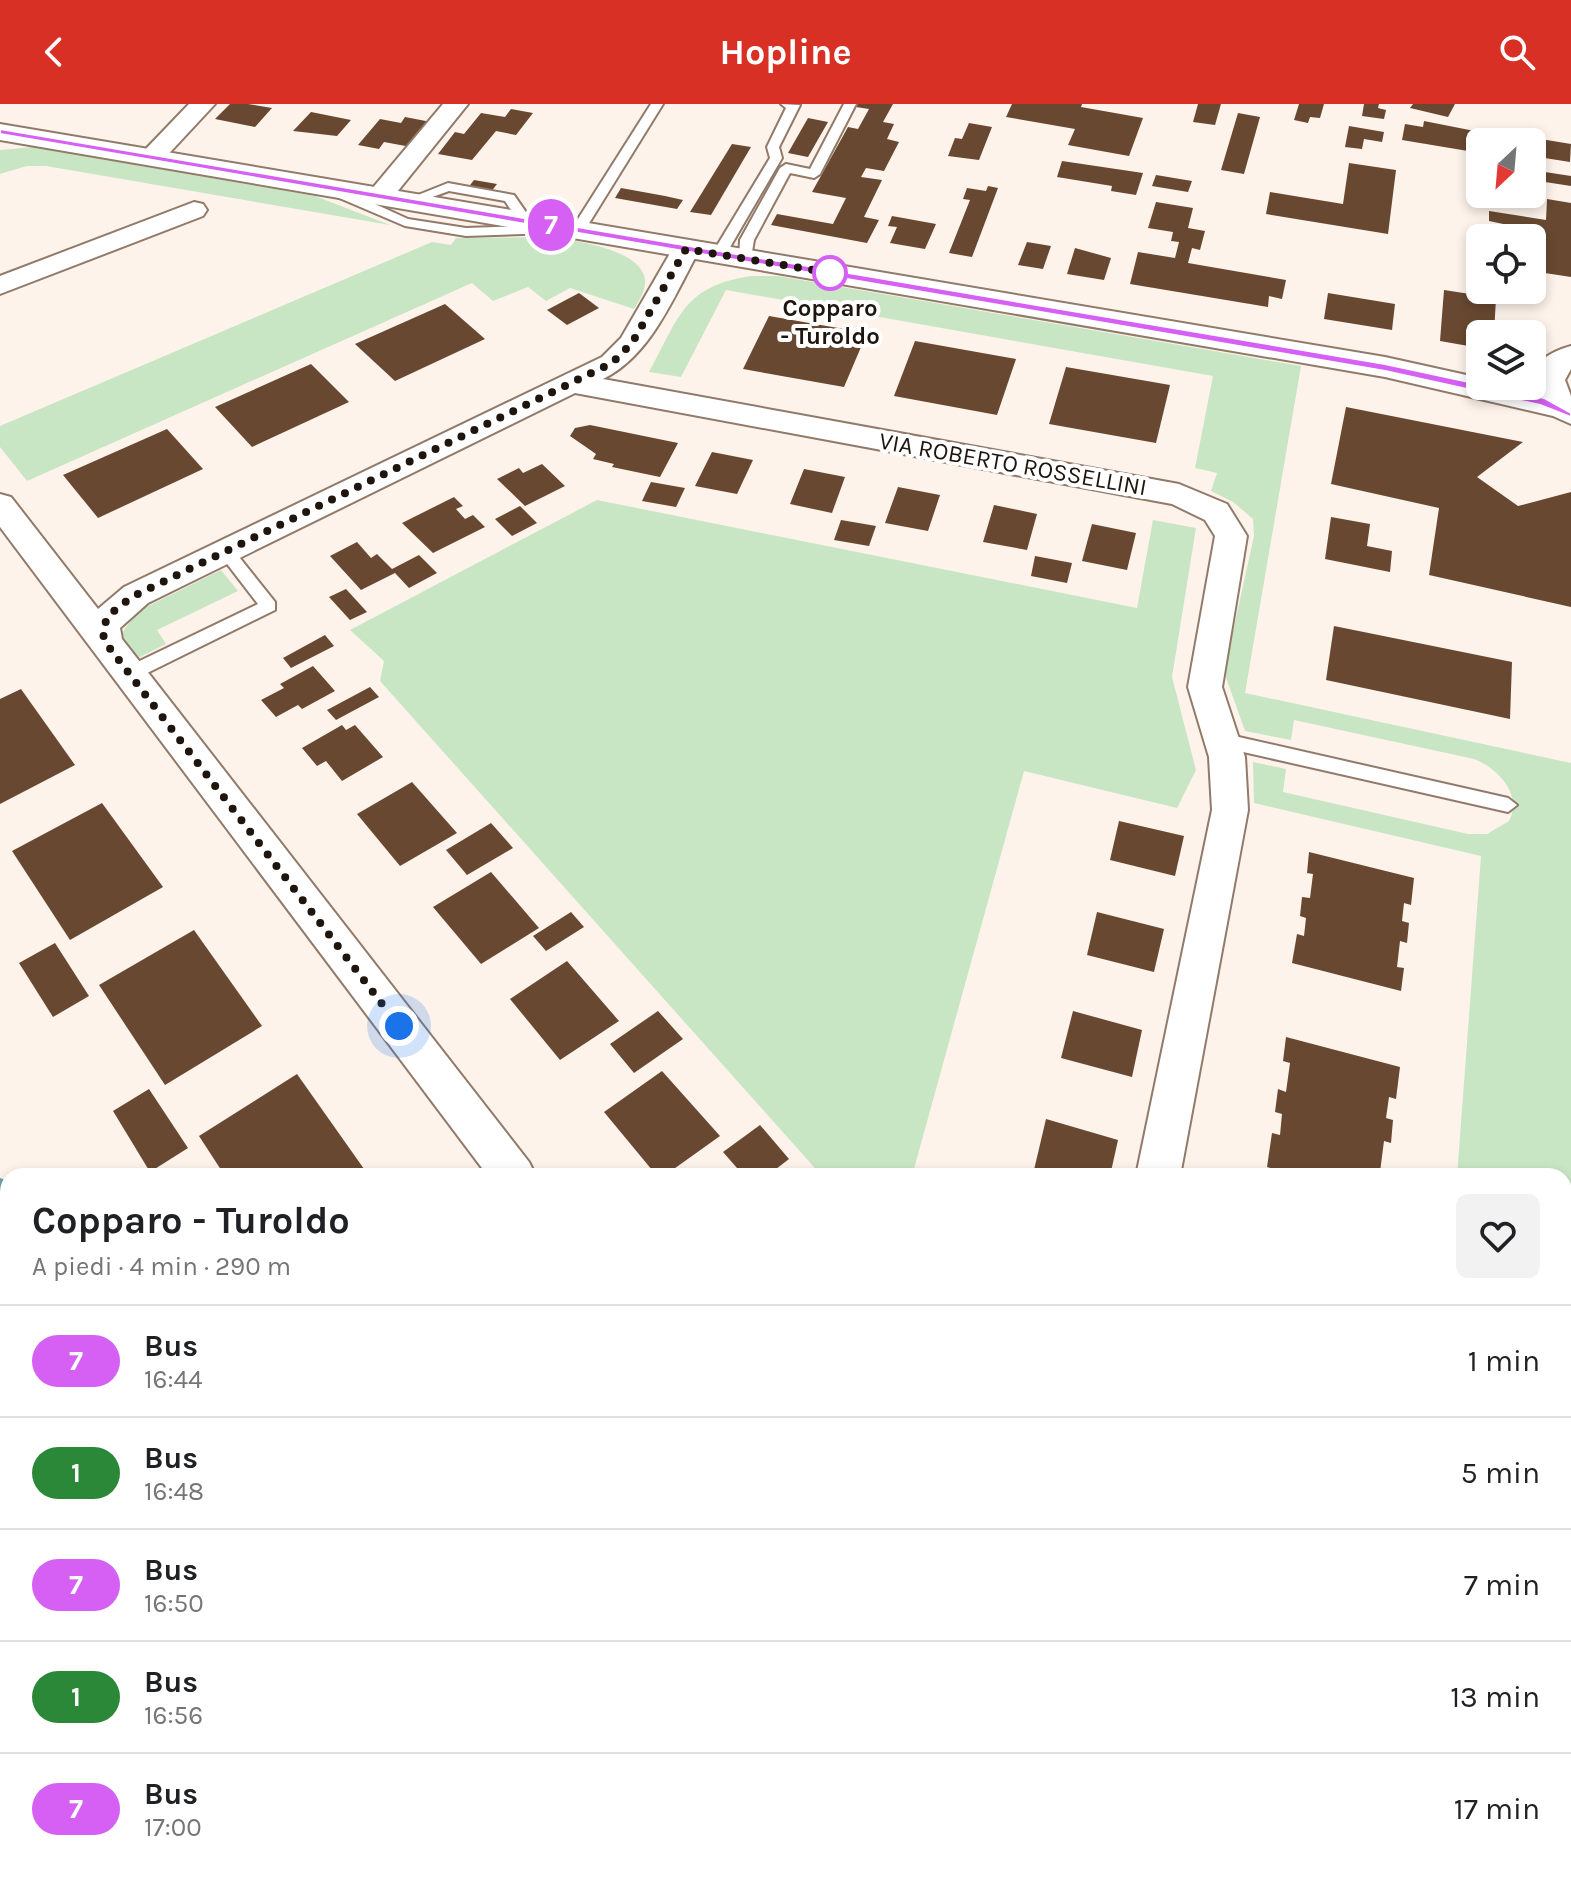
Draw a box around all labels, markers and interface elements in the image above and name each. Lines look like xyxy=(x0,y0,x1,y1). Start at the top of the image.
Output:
icon: back xyxy=(32,30,76,74)
icon: search xyxy=(1495,30,1539,74)
text: Hopline xyxy=(719,31,852,73)
north arrow xyxy=(1466,128,1546,208)
map controls xyxy=(1466,128,1546,400)
line badge: 7 xyxy=(525,199,577,251)
text: 7 xyxy=(544,208,558,241)
button: locate xyxy=(1466,224,1546,304)
marker: Copparo - Turoldo xyxy=(813,256,847,290)
place label: Copparo - Turoldo xyxy=(780,294,880,350)
button: layers xyxy=(1466,320,1546,400)
street label: VIA ROBERTO ROSSELLINI xyxy=(877,427,1149,501)
your location xyxy=(379,1006,419,1046)
button: heart xyxy=(1456,1194,1540,1278)
text: Copparo - Turoldo xyxy=(32,1198,350,1243)
text: A piedi · 4 min · 290 m xyxy=(32,1251,291,1282)
text: Bus xyxy=(144,1328,198,1364)
text: 1 min xyxy=(1468,1343,1540,1379)
text: 7 xyxy=(69,1344,83,1377)
text: 16:44 xyxy=(144,1364,203,1395)
text: Bus xyxy=(144,1440,198,1476)
text: 5 min xyxy=(1461,1455,1540,1491)
text: 1 xyxy=(71,1456,81,1489)
text: 16:48 xyxy=(144,1476,204,1507)
text: Bus xyxy=(144,1552,198,1588)
text: 7 min xyxy=(1464,1567,1540,1603)
text: 7 xyxy=(69,1568,83,1601)
text: 16:50 xyxy=(144,1588,204,1619)
text: Bus xyxy=(144,1664,198,1700)
text: 13 min xyxy=(1450,1679,1540,1715)
text: 1 xyxy=(71,1680,81,1713)
text: 16:56 xyxy=(144,1700,203,1731)
text: Bus xyxy=(144,1776,198,1812)
text: 17 min xyxy=(1454,1791,1540,1827)
text: 7 xyxy=(69,1792,83,1825)
text: 17:00 xyxy=(144,1812,202,1843)

